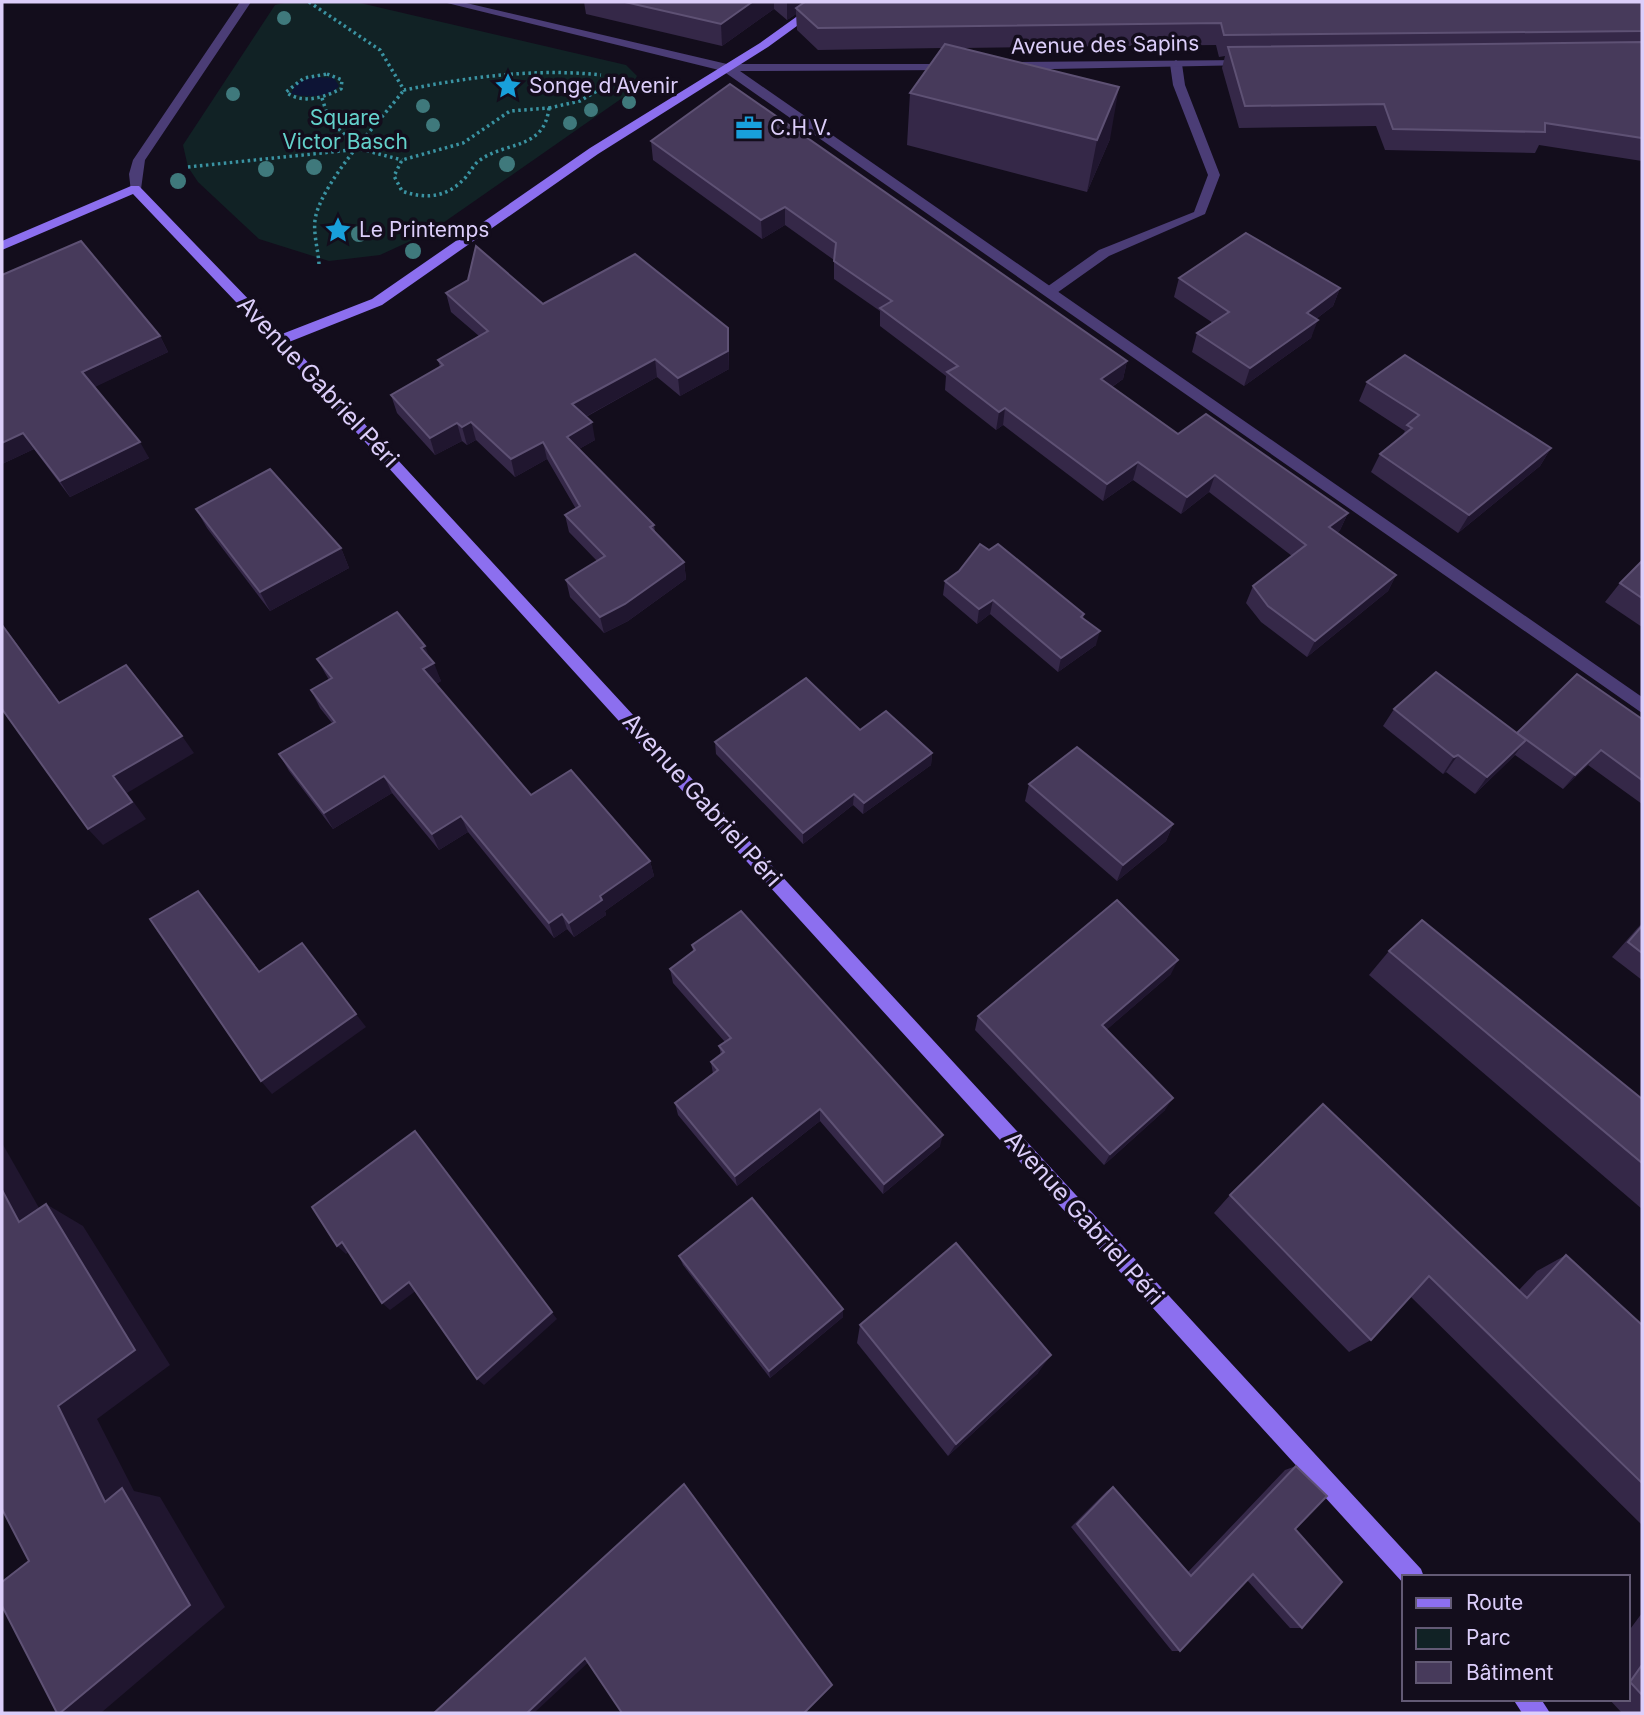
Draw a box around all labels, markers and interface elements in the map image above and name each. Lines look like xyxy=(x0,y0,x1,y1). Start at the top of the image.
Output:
street label: Avenue des Sapins xyxy=(1011,30,1199,59)
place icon: Songe d'Avenir xyxy=(493,71,523,101)
place label: Songe d'Avenir xyxy=(529,73,678,98)
park label: Square Victor Basch xyxy=(282,105,408,154)
office icon: C.H.V. xyxy=(734,113,764,143)
place label: C.H.V. xyxy=(770,115,832,140)
place icon: Le Printemps xyxy=(323,215,353,245)
place label: Le Printemps xyxy=(359,217,489,242)
street label: Avenue Gabriel Péri xyxy=(232,290,405,473)
street label: Avenue Gabriel Péri xyxy=(617,707,788,892)
street label: Avenue Gabriel Péri xyxy=(999,1125,1170,1310)
legend xyxy=(1402,1575,1630,1701)
text: Route xyxy=(1466,1590,1523,1615)
text: Parc xyxy=(1466,1625,1511,1650)
text: Bâtiment xyxy=(1466,1660,1554,1685)

